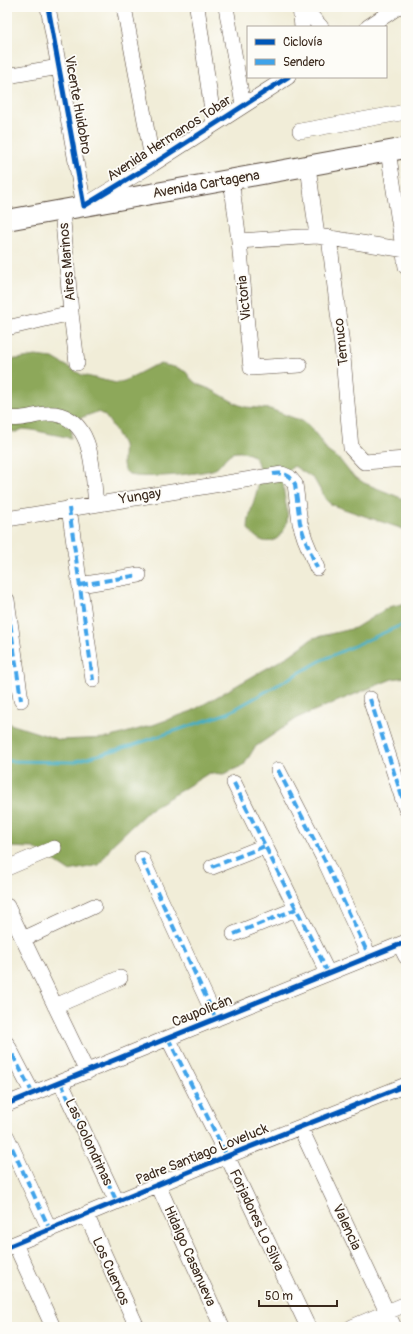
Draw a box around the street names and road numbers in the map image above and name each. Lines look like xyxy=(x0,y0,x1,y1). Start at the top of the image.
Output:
street label: Vicente Huidobro xyxy=(61,54,95,156)
street label: Avenida Hermanos Tobar xyxy=(104,91,234,185)
street label: Avenida Cartagena xyxy=(151,166,261,202)
street label: Aires Marinos xyxy=(55,221,79,302)
street label: Victoria xyxy=(233,275,255,321)
street label: Temuco xyxy=(330,317,352,367)
street label: Yungay xyxy=(117,484,162,508)
street label: Caupolicán xyxy=(169,991,235,1031)
street label: Las Golondrinas xyxy=(61,1096,117,1189)
street label: Padre Santiago Loveluck xyxy=(133,1120,271,1188)
street label: Forjadores Lo Silva xyxy=(226,1166,288,1274)
street label: Valencia xyxy=(329,1201,365,1253)
street label: Hidalgo Casanueva xyxy=(160,1203,220,1309)
street label: Los Cuervos xyxy=(89,1234,134,1308)

